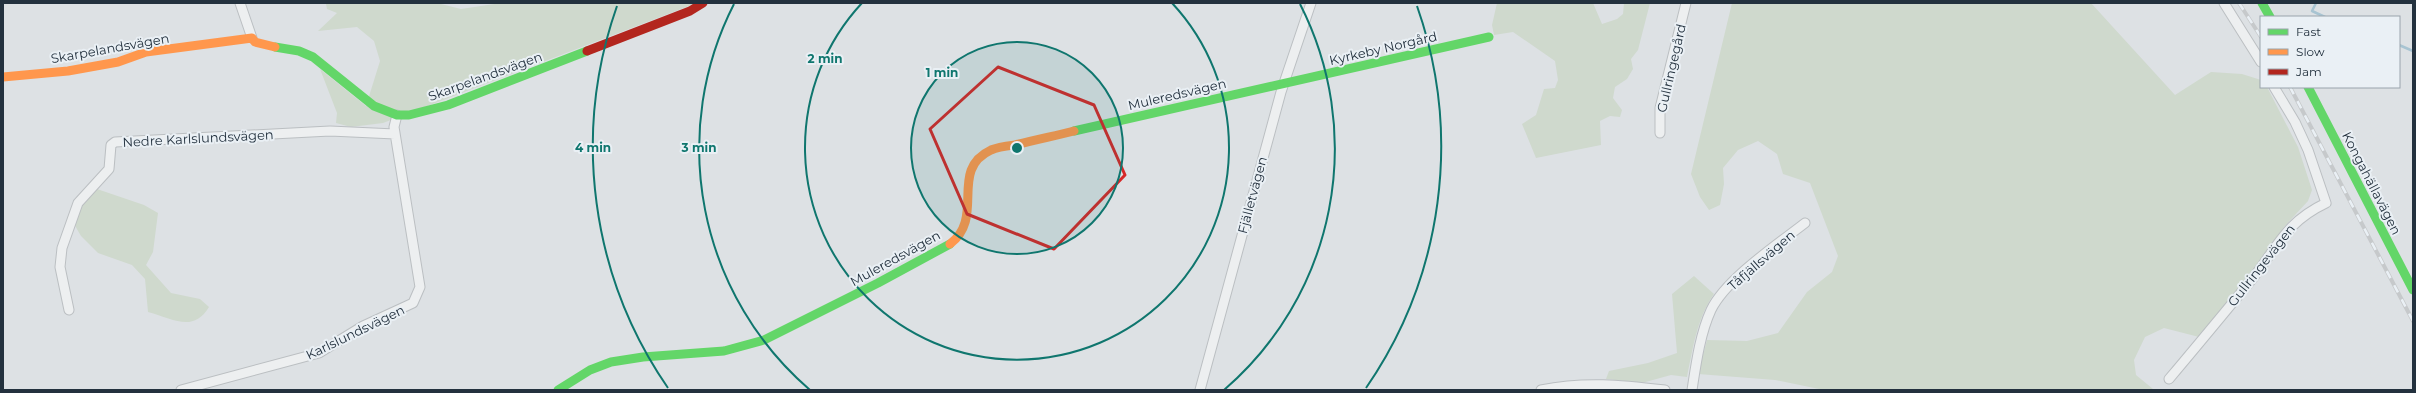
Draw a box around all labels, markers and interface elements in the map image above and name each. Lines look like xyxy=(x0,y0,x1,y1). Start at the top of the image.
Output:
legend xyxy=(2260,16,2400,88)
street label: Gullringegård xyxy=(1653,22,1689,114)
text: Fast xyxy=(2296,24,2321,39)
street label: Kyrkeby Norgård xyxy=(1328,28,1438,68)
street label: Skarpelandsvägen xyxy=(49,30,171,66)
text: Slow xyxy=(2296,44,2325,59)
street label: Skarpelandsvägen xyxy=(426,48,544,104)
text: 2 min xyxy=(808,51,842,66)
text: Jam xyxy=(2295,64,2322,79)
text: 1 min xyxy=(926,65,958,80)
street label: Muleredsvägen xyxy=(1126,75,1228,113)
street label: Nedre Karlslundsvägen xyxy=(122,126,274,150)
street label: Kongahällavägen xyxy=(2339,129,2405,237)
text: 4 min xyxy=(575,140,611,155)
text: 3 min xyxy=(681,140,717,155)
centre of rings xyxy=(1010,141,1024,155)
street label: Fjälletvägen xyxy=(1234,155,1270,235)
street label: Gullringevägen xyxy=(2224,221,2298,309)
street label: Muleredsvägen xyxy=(847,227,943,289)
street label: Tåfjällsvägen xyxy=(1724,227,1798,293)
street label: Karlslundsvägen xyxy=(303,301,407,363)

